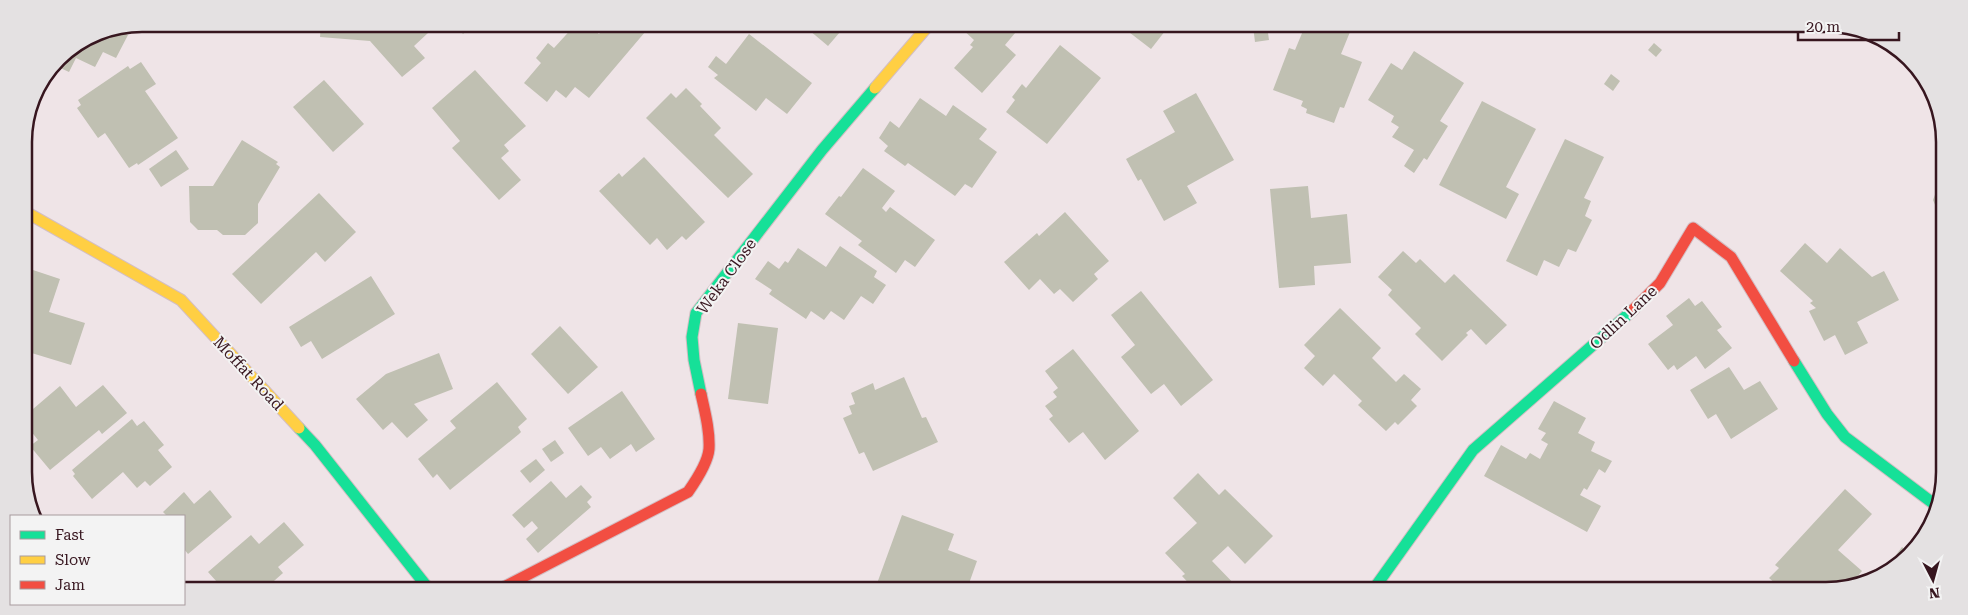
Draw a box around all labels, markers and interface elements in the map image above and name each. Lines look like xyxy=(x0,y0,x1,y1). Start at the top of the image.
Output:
scale bar xyxy=(1798,10,1899,42)
text: 20 m xyxy=(1806,18,1841,36)
street label: Weka Close xyxy=(693,235,760,318)
street label: Odlin Lane xyxy=(1586,281,1661,353)
street label: Moffat Road xyxy=(210,332,288,414)
legend xyxy=(10,515,185,605)
text: Fast xyxy=(55,526,85,544)
text: Slow xyxy=(55,551,91,569)
north arrow xyxy=(1908,555,1958,605)
text: Jam xyxy=(55,576,85,594)
text: N xyxy=(1928,584,1941,601)

